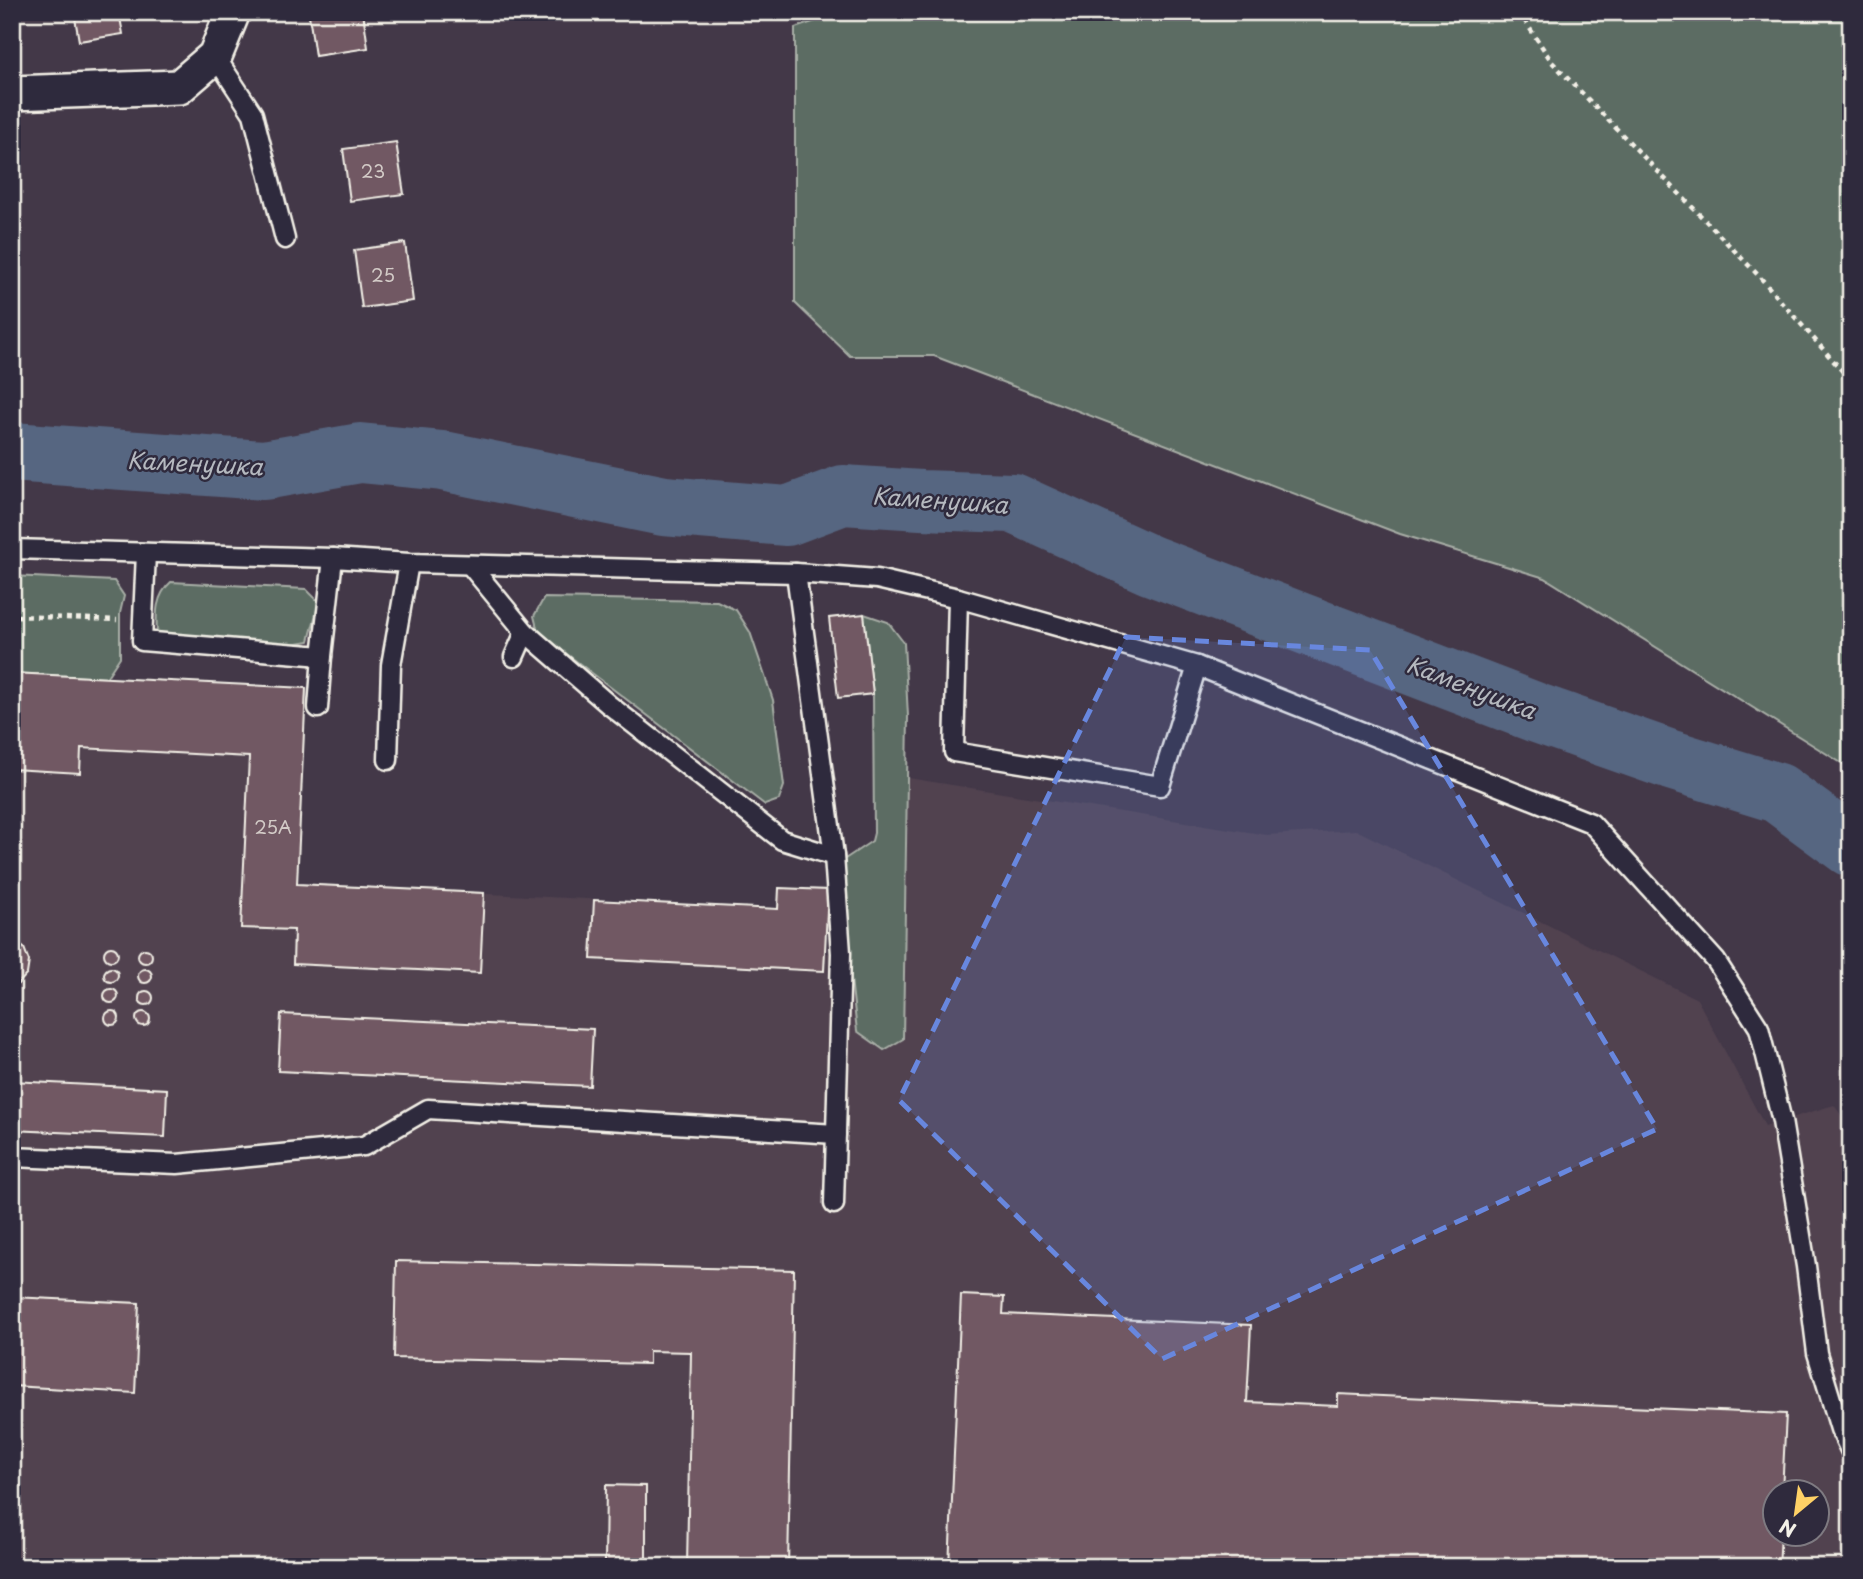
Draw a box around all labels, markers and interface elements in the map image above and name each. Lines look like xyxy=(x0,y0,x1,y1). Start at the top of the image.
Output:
house number: 23 xyxy=(361,157,385,184)
house number: 25 xyxy=(371,261,395,288)
water label: Каменушка xyxy=(126,441,264,484)
water label: Каменушка xyxy=(871,477,1010,522)
water label: Каменушка xyxy=(1402,646,1542,727)
house number: 25А xyxy=(254,813,292,840)
north arrow xyxy=(1762,1478,1832,1548)
text: N xyxy=(1774,1513,1801,1545)

